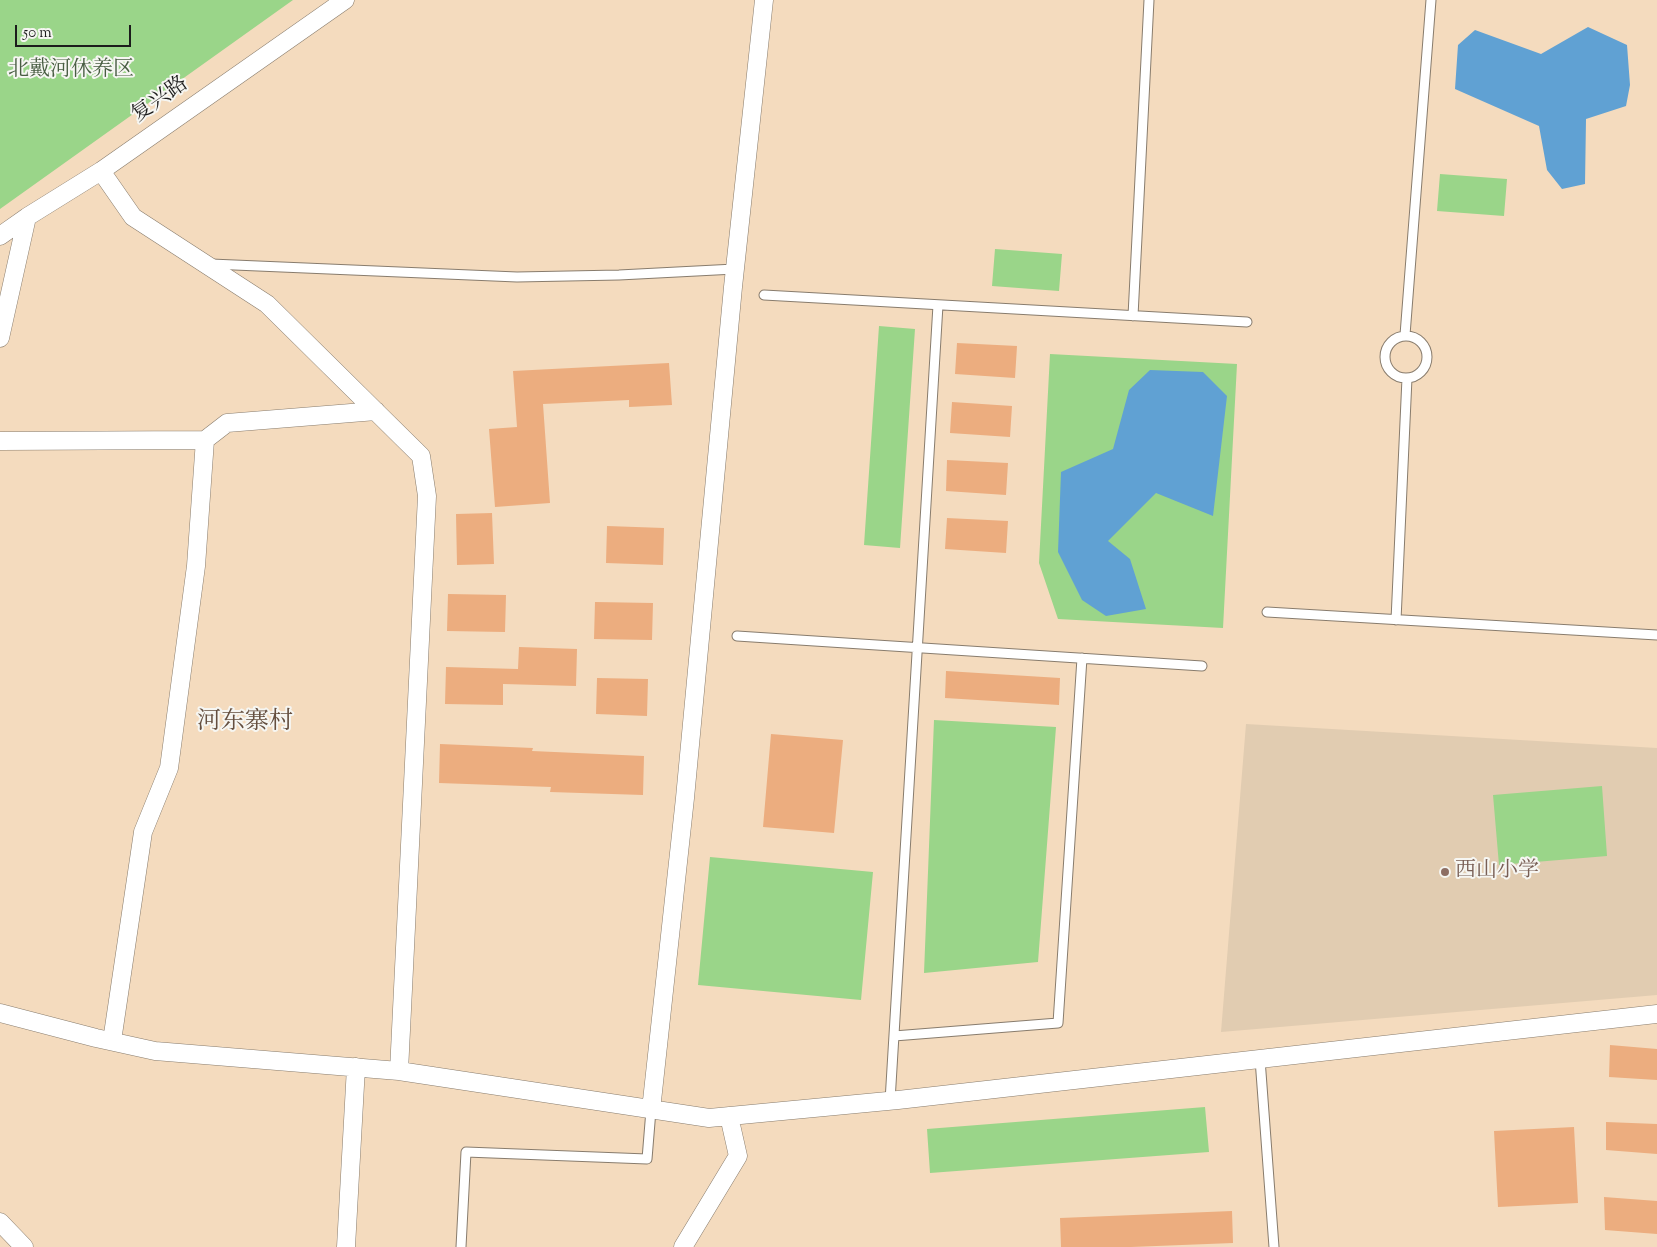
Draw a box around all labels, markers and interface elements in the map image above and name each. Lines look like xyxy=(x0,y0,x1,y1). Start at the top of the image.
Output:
scale bar xyxy=(18,15,134,47)
text: 50 m xyxy=(23,23,52,44)
park label: 北戴河休养区 xyxy=(8,58,134,84)
street label: 复兴路 xyxy=(128,73,194,129)
district label: 河东寨村 xyxy=(197,710,293,738)
place label: 西山小学 xyxy=(1455,859,1539,885)
marker: 西山小学 xyxy=(1439,866,1451,878)

